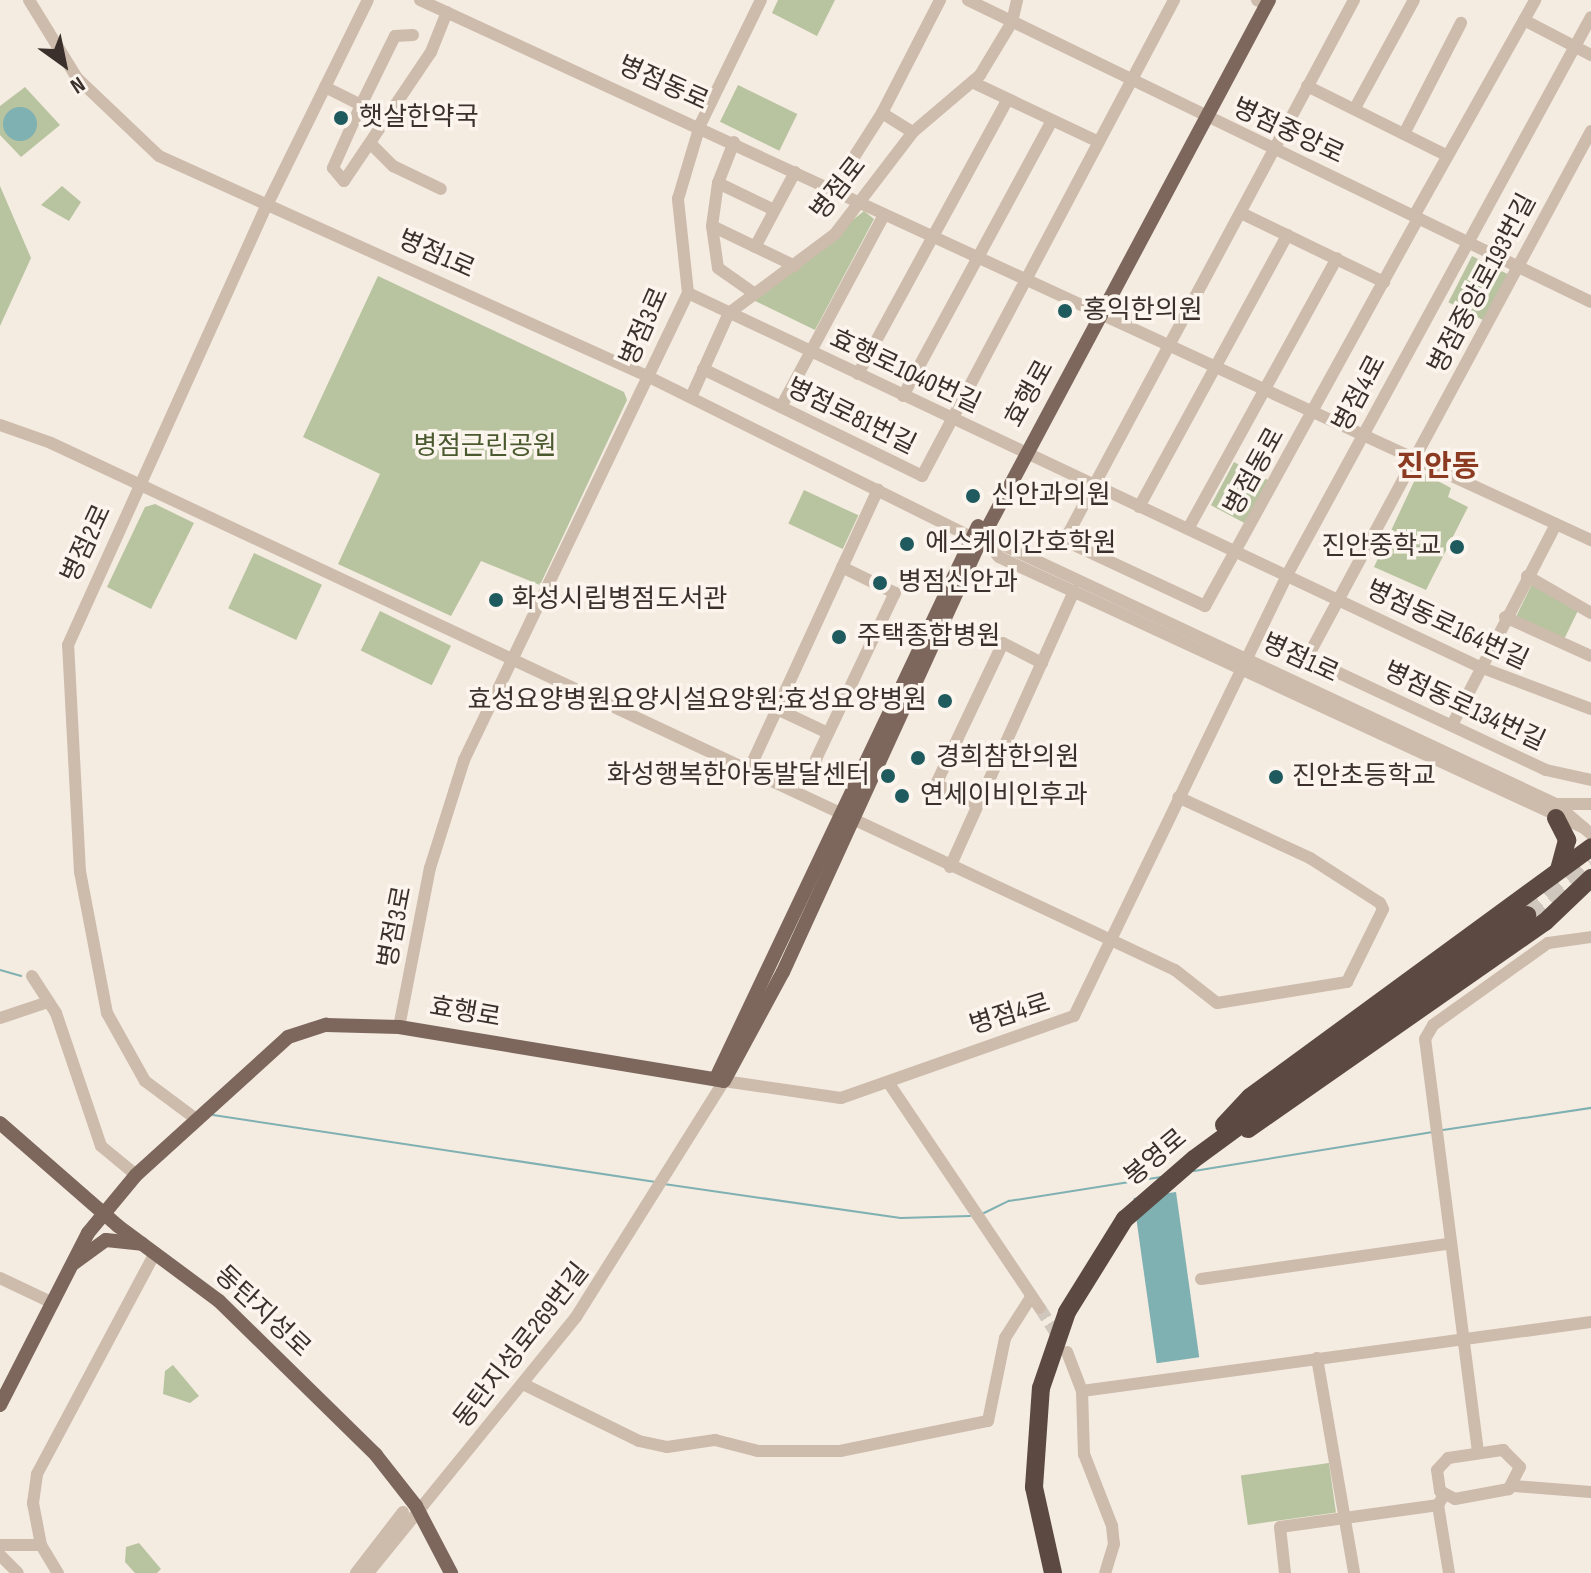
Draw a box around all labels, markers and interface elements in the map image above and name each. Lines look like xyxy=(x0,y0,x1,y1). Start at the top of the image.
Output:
north arrow xyxy=(24,24,104,104)
street label: 병점동로 xyxy=(613,50,713,118)
text: N xyxy=(65,70,90,99)
street label: 병점중앙로 xyxy=(1227,93,1349,171)
place label: 햇살한약국 xyxy=(359,102,479,134)
marker: 햇살한약국 xyxy=(330,107,352,129)
street label: 병점로 xyxy=(805,151,873,227)
street label: 병점중앙로193번길 xyxy=(1423,189,1543,379)
street label: 병점1로 xyxy=(393,224,479,286)
street label: 병점3로 xyxy=(614,283,676,371)
place label: 홍익한의원 xyxy=(1083,295,1203,327)
marker: 홍익한의원 xyxy=(1054,300,1076,322)
street label: 효행로1040번길 xyxy=(825,323,985,421)
street label: 병점4로 xyxy=(1327,350,1393,438)
street label: 효행로 xyxy=(999,355,1061,433)
street label: 병점로81번길 xyxy=(781,372,921,462)
street label: 병점동로 xyxy=(1218,423,1292,521)
park label: 병점근린공원 xyxy=(413,431,557,463)
district label: 진안동 xyxy=(1397,449,1479,485)
place label: 신안과의원 xyxy=(991,480,1111,512)
marker: 신안과의원 xyxy=(962,485,984,507)
street label: 병점2로 xyxy=(55,500,119,588)
place label: 에스케이간호학원 xyxy=(925,528,1116,560)
place label: 진안중학교 xyxy=(1321,531,1441,563)
marker: 에스케이간호학원 xyxy=(896,533,918,555)
marker: 진안중학교 xyxy=(1448,538,1466,556)
place label: 병점신안과 xyxy=(898,567,1018,599)
marker: 병점신안과 xyxy=(869,572,891,594)
street label: 병점동로164번길 xyxy=(1361,575,1533,677)
place label: 화성시립병점도서관 xyxy=(512,584,727,616)
marker: 화성시립병점도서관 xyxy=(487,591,505,609)
place label: 주택종합병원 xyxy=(857,621,1001,653)
marker: 주택종합병원 xyxy=(828,626,850,648)
street label: 병점1로 xyxy=(1257,628,1343,690)
street label: 병점동로134번길 xyxy=(1378,656,1550,758)
place label: 효성요양병원요양시설요양원;효성요양병원 xyxy=(467,685,927,717)
marker: 효성요양병원요양시설요양원;효성요양병원 xyxy=(934,690,956,712)
place label: 경희참한의원 xyxy=(936,742,1080,774)
marker: 경희참한의원 xyxy=(907,747,929,769)
place label: 화성행복한아동발달센터 xyxy=(607,760,870,792)
place label: 진안초등학교 xyxy=(1292,761,1436,793)
marker: 화성행복한아동발달센터 xyxy=(877,765,899,787)
marker: 진안초등학교 xyxy=(1267,768,1285,786)
place label: 연세이비인후과 xyxy=(920,780,1087,812)
marker: 연세이비인후과 xyxy=(891,785,913,807)
street label: 병점3로 xyxy=(373,883,419,971)
street label: 병점4로 xyxy=(966,988,1054,1042)
street label: 효행로 xyxy=(427,991,503,1035)
street label: 봉영로 xyxy=(1118,1123,1194,1193)
street label: 동탄지성로269번길 xyxy=(448,1257,596,1435)
street label: 동탄지성로 xyxy=(208,1260,316,1364)

